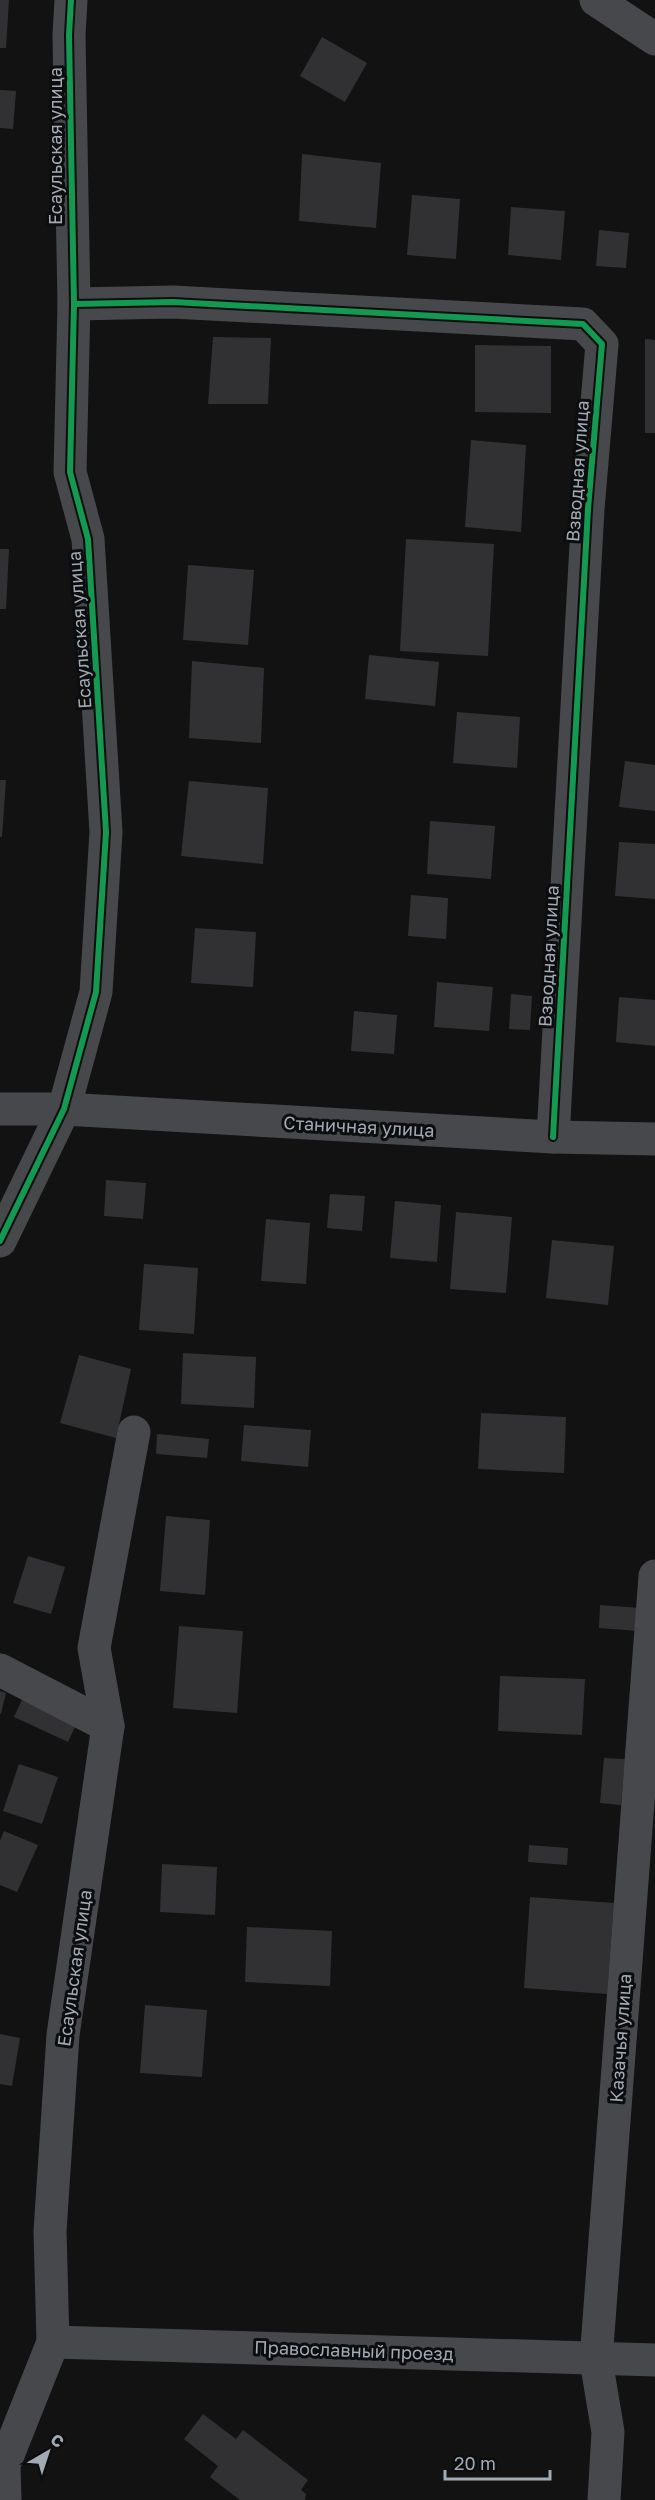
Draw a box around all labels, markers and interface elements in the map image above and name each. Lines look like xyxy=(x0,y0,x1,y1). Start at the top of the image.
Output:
street label: Есаульская улица xyxy=(44,67,66,225)
street label: Взводная улица xyxy=(561,399,593,543)
street label: Есаульская улица xyxy=(63,550,95,710)
street label: Взводная улица xyxy=(533,885,563,1027)
street label: Станичная улица xyxy=(283,1111,435,1141)
street label: Есаульская улица xyxy=(52,1888,96,2048)
street label: Казачья улица xyxy=(605,1973,635,2103)
street label: Православный проезд xyxy=(254,2336,454,2364)
north arrow xyxy=(18,2422,78,2482)
text: С xyxy=(47,2429,68,2452)
scale bar xyxy=(445,2443,550,2481)
text: 20 m xyxy=(454,2452,496,2474)

